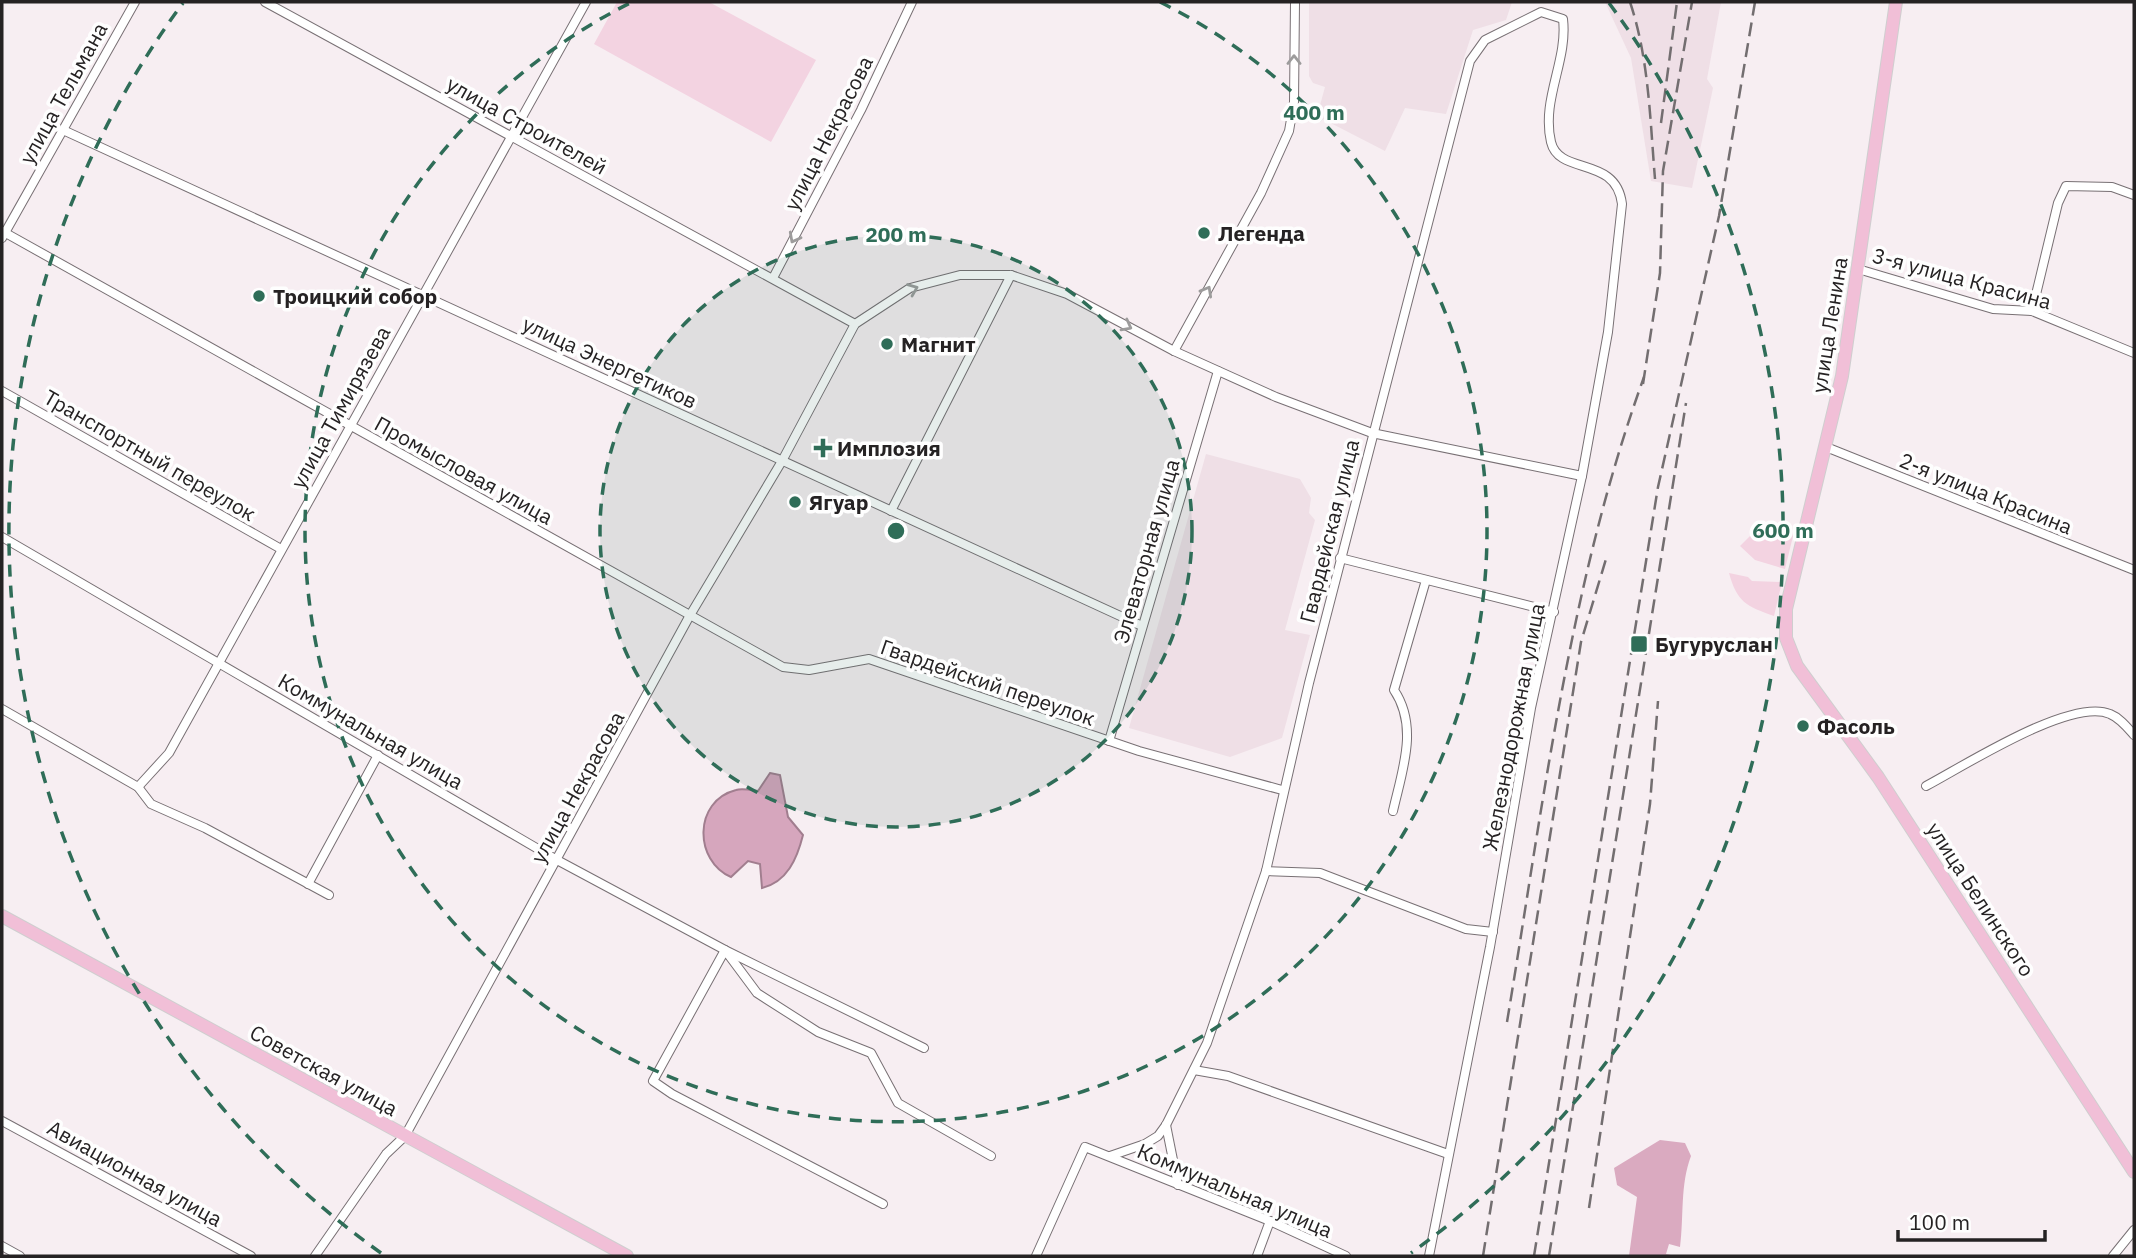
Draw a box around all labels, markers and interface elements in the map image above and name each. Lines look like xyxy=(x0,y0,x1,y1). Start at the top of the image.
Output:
street label: улица Тельмана xyxy=(13,17,113,169)
street label: улица Некрасова xyxy=(777,51,879,215)
one-way arrow xyxy=(1286,54,1302,65)
street label: улица Строителей xyxy=(442,69,612,181)
text: 400 m xyxy=(1283,98,1345,126)
place label: Легенда xyxy=(1218,219,1305,247)
text: 200 m xyxy=(865,220,927,248)
marker: Легенда xyxy=(1196,225,1212,241)
one-way arrow xyxy=(789,231,802,243)
street label: 3-я улица Красина xyxy=(1869,241,2055,315)
street label: улица Ленина xyxy=(1804,255,1854,395)
place label: Троицкий собор xyxy=(273,282,437,310)
one-way arrow xyxy=(906,283,918,297)
one-way arrow xyxy=(1199,286,1212,299)
marker: Троицкий собор xyxy=(251,288,267,304)
street label: улица Энергетиков xyxy=(518,309,702,415)
one-way arrow xyxy=(1120,318,1132,331)
street label: улица Тимирязева xyxy=(284,321,396,493)
place label: Магнит xyxy=(901,330,976,358)
marker: Магнит xyxy=(879,336,895,352)
street label: Транспортный переулок xyxy=(39,383,261,527)
street label: Промысловая улица xyxy=(370,409,558,531)
place label: Имплозия xyxy=(837,434,941,462)
street label: Гвардейская улица xyxy=(1293,436,1365,626)
marker: Имплозия xyxy=(815,440,831,456)
street label: 2-я улица Красина xyxy=(1895,446,2077,540)
street label: Элеваторная улица xyxy=(1106,456,1186,646)
place label: Ягуар xyxy=(809,488,869,516)
marker: Ягуар xyxy=(787,494,803,510)
text: 600 m xyxy=(1752,516,1814,544)
centre of rings xyxy=(884,519,908,543)
street label: Железнодорожная улица xyxy=(1475,601,1551,853)
place label: Бугуруслан xyxy=(1655,630,1773,658)
street label: Гвардейский переулок xyxy=(877,632,1099,732)
marker: Бугуруслан xyxy=(1629,634,1649,654)
street label: Коммунальная улица xyxy=(273,667,469,795)
street label: улица Некрасова xyxy=(524,706,630,868)
place label: Фасоль xyxy=(1817,712,1895,740)
marker: Фасоль xyxy=(1795,718,1811,734)
street label: улица Белинского xyxy=(1921,816,2041,982)
street label: Советская улица xyxy=(245,1018,403,1122)
street label: Авиационная улица xyxy=(43,1113,227,1233)
street label: Коммунальная улица xyxy=(1133,1136,1337,1244)
scale bar xyxy=(1898,1198,2045,1242)
text: 100 m xyxy=(1909,1208,1970,1236)

